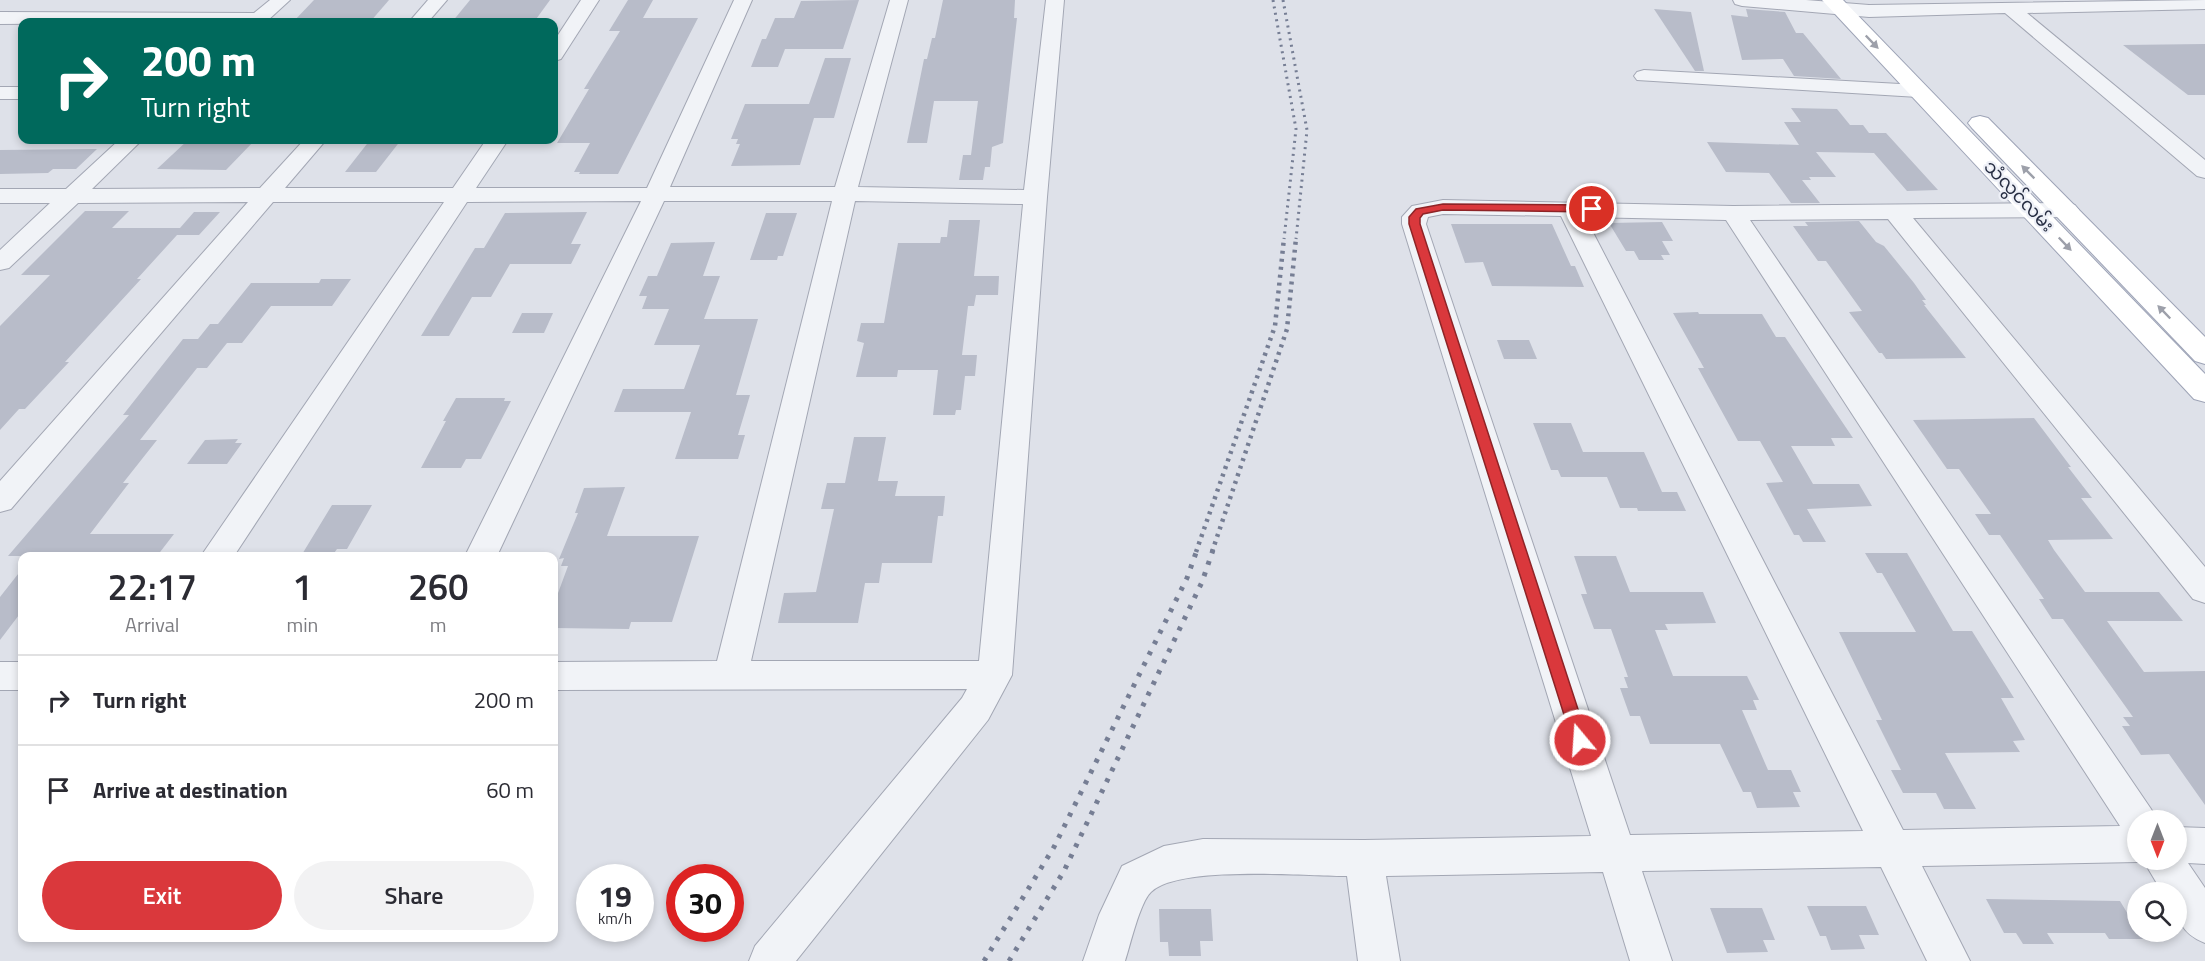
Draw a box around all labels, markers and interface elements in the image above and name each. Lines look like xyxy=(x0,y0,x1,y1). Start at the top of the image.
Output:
text: 200 m xyxy=(141,28,256,92)
one-way arrow xyxy=(1865,35,1879,49)
icon: right xyxy=(42,42,120,120)
text: Turn right xyxy=(141,86,250,127)
street label: သံလွင်လမ်း xyxy=(1977,154,2061,239)
one-way arrow xyxy=(2022,165,2036,179)
pin xyxy=(1566,183,1617,234)
icon: arrive xyxy=(1575,192,1608,225)
one-way arrow xyxy=(2058,237,2072,252)
one-way arrow xyxy=(2158,305,2172,319)
text: 22:17 xyxy=(108,559,197,614)
text: 1 xyxy=(292,559,312,614)
text: 260 xyxy=(408,559,468,614)
text: Arrival xyxy=(125,609,179,640)
text: min xyxy=(286,609,318,640)
text: m xyxy=(430,609,446,640)
text: Turn right xyxy=(93,683,187,717)
text: 200 m xyxy=(474,683,534,717)
icon: right xyxy=(42,684,75,717)
position arrow xyxy=(1548,708,1612,772)
text: Arrive at destination xyxy=(93,773,288,807)
text: 60 m xyxy=(486,773,534,807)
icon: arrive xyxy=(42,774,75,807)
north arrow xyxy=(2127,810,2187,870)
map controls xyxy=(2127,810,2187,942)
button: Exit xyxy=(42,861,282,930)
button: Share xyxy=(294,861,534,930)
speed limit sign: 30 xyxy=(666,864,744,942)
text: 19 xyxy=(598,873,632,919)
button: search xyxy=(2127,882,2187,942)
text: km/h xyxy=(598,907,632,930)

